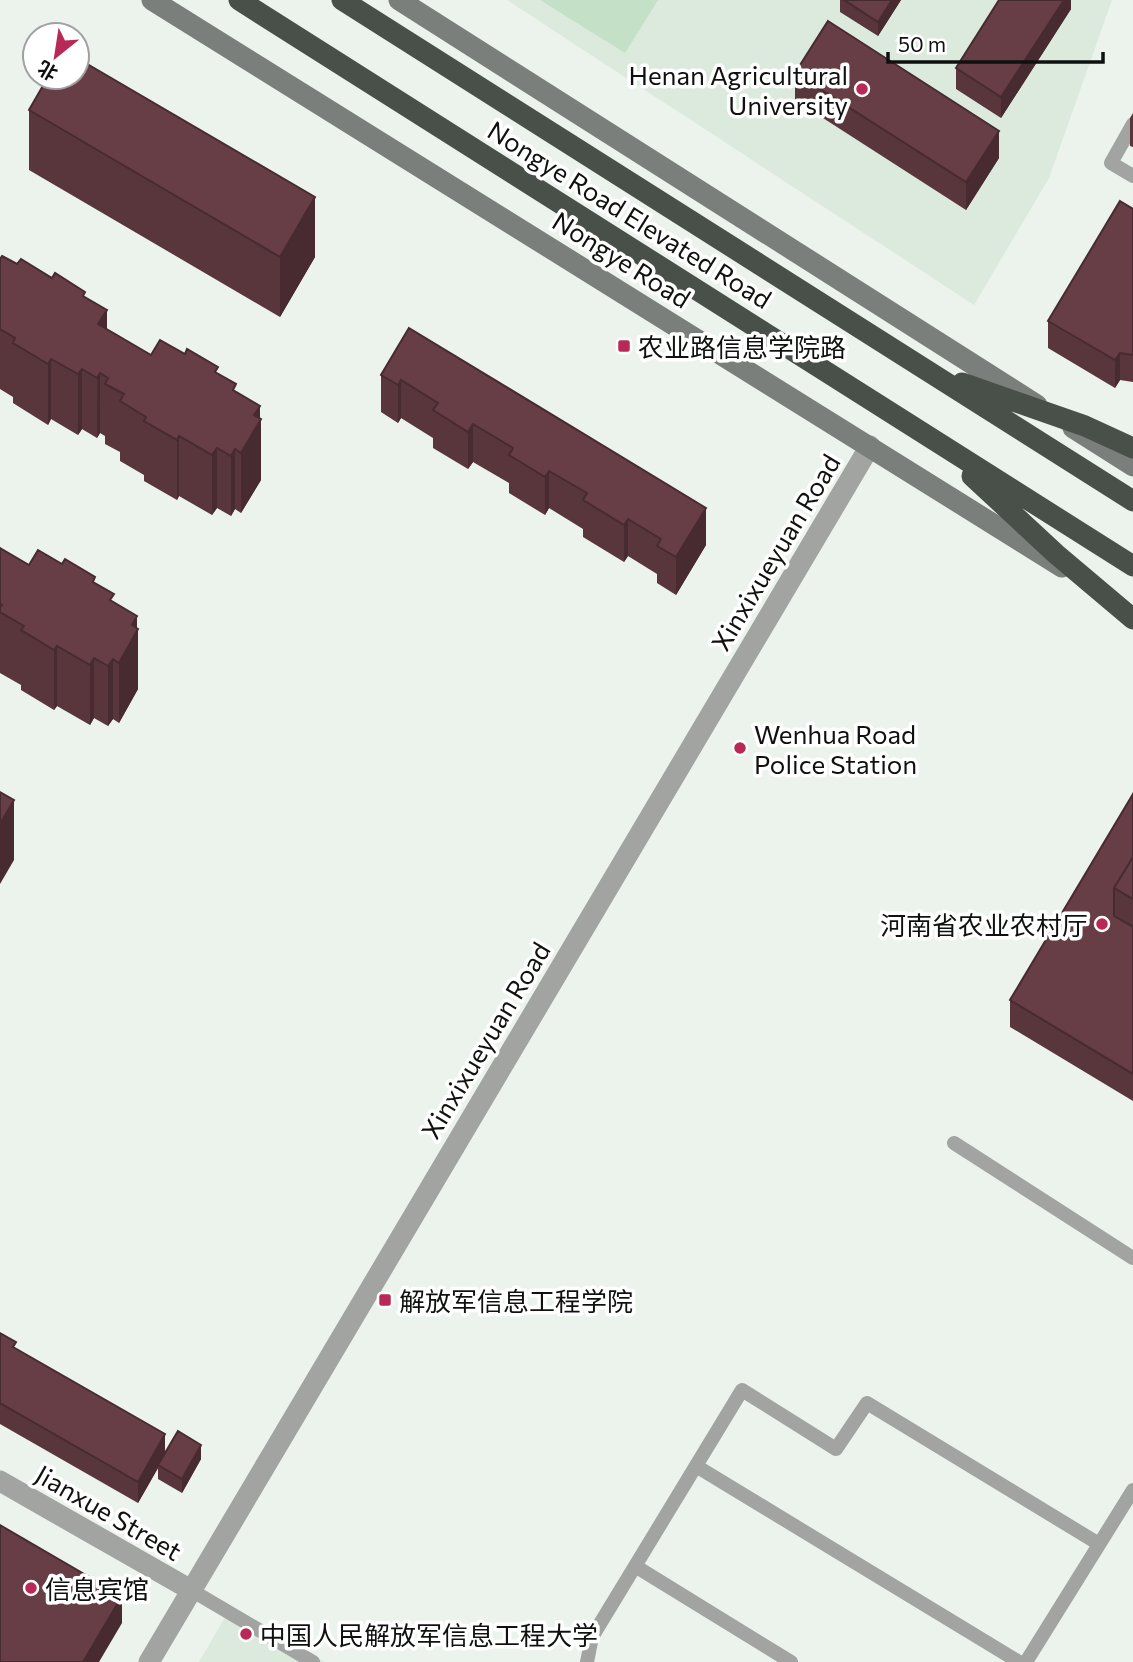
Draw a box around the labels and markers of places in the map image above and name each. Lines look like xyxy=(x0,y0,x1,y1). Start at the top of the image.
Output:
place label: Henan Agricultural University xyxy=(628,59,848,120)
marker: Henan Agricultural University xyxy=(854,81,870,97)
place label: 农业路信息学院路 xyxy=(638,331,846,362)
marker: 农业路信息学院路 xyxy=(616,338,632,354)
place label: Wenhua Road Police Station xyxy=(754,718,917,779)
marker: Wenhua Road Police Station xyxy=(732,740,748,756)
place label: 河南省农业农村厅 xyxy=(880,909,1088,940)
marker: 河南省农业农村厅 xyxy=(1094,916,1110,932)
place label: 解放军信息工程学院 xyxy=(399,1285,633,1316)
marker: 解放军信息工程学院 xyxy=(377,1292,393,1308)
place label: 信息宾馆 xyxy=(45,1573,149,1604)
marker: 信息宾馆 xyxy=(23,1580,39,1596)
place label: 中国人民解放军信息工程大学 xyxy=(260,1619,598,1650)
marker: 中国人民解放军信息工程大学 xyxy=(238,1626,254,1642)

